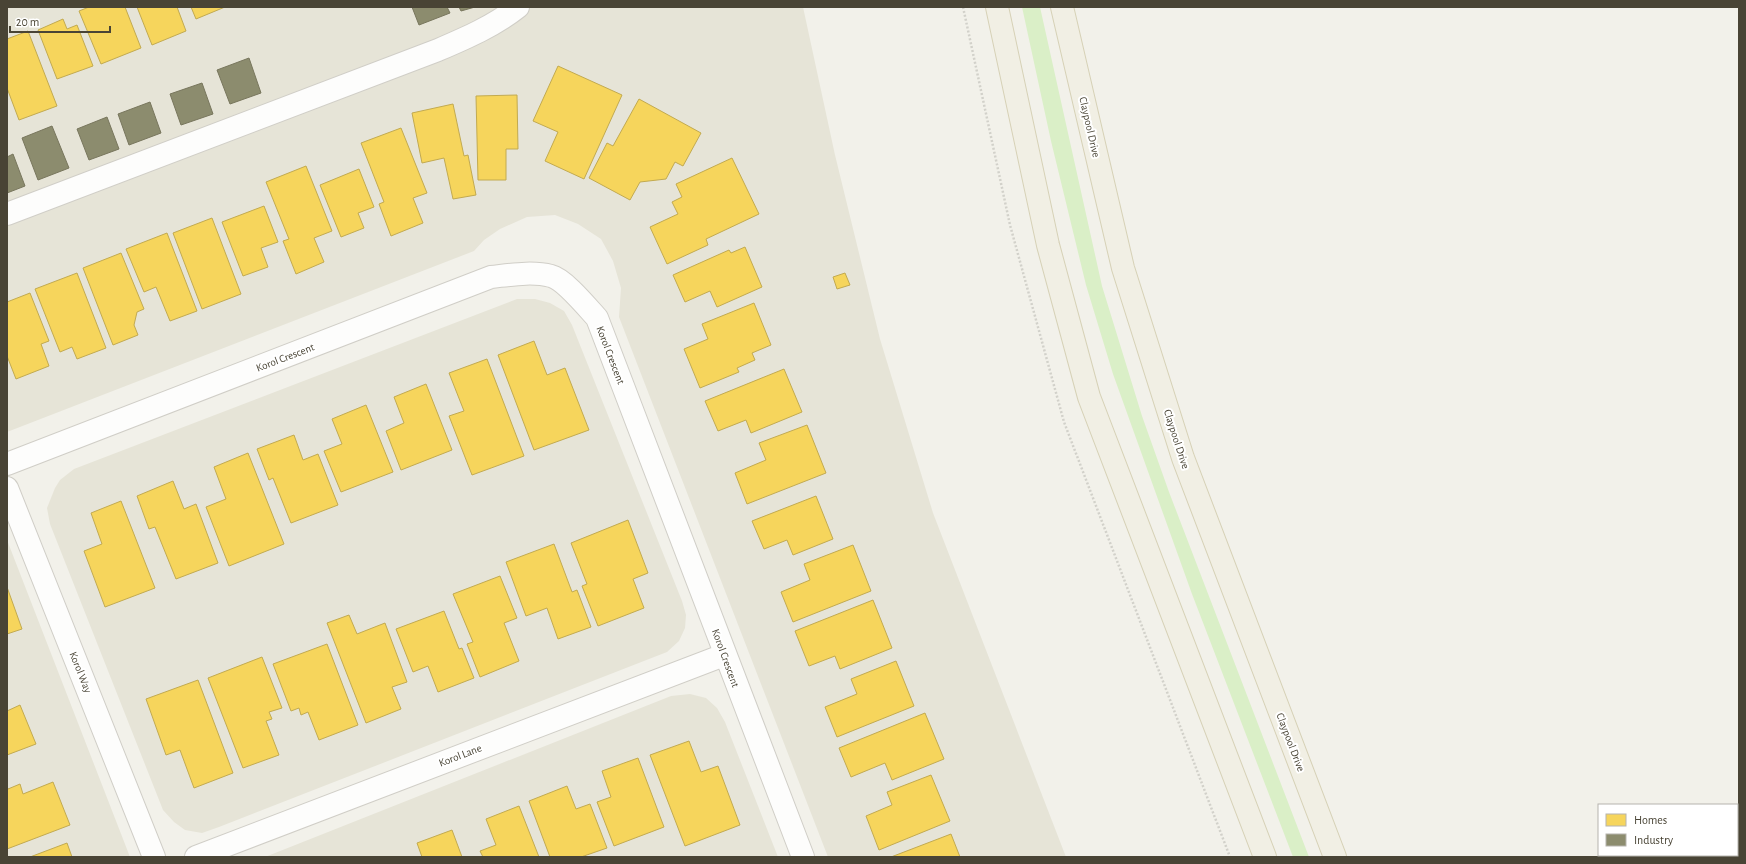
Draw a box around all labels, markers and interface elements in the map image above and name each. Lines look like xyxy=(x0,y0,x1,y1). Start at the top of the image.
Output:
scale bar xyxy=(10,8,110,34)
text: 20 m xyxy=(16,16,39,28)
street label: Claypool Drive xyxy=(1077,96,1102,159)
street label: Korol Crescent xyxy=(594,325,627,386)
street label: Korol Crescent xyxy=(255,341,316,374)
street label: Claypool Drive xyxy=(1162,408,1191,470)
street label: Korol Crescent xyxy=(710,628,741,689)
street label: Korol Way xyxy=(67,650,94,695)
street label: Claypool Drive xyxy=(1274,711,1307,773)
street label: Korol Lane xyxy=(437,742,483,769)
legend xyxy=(1598,804,1738,856)
text: Homes xyxy=(1634,814,1667,826)
text: Industry xyxy=(1634,834,1673,847)

